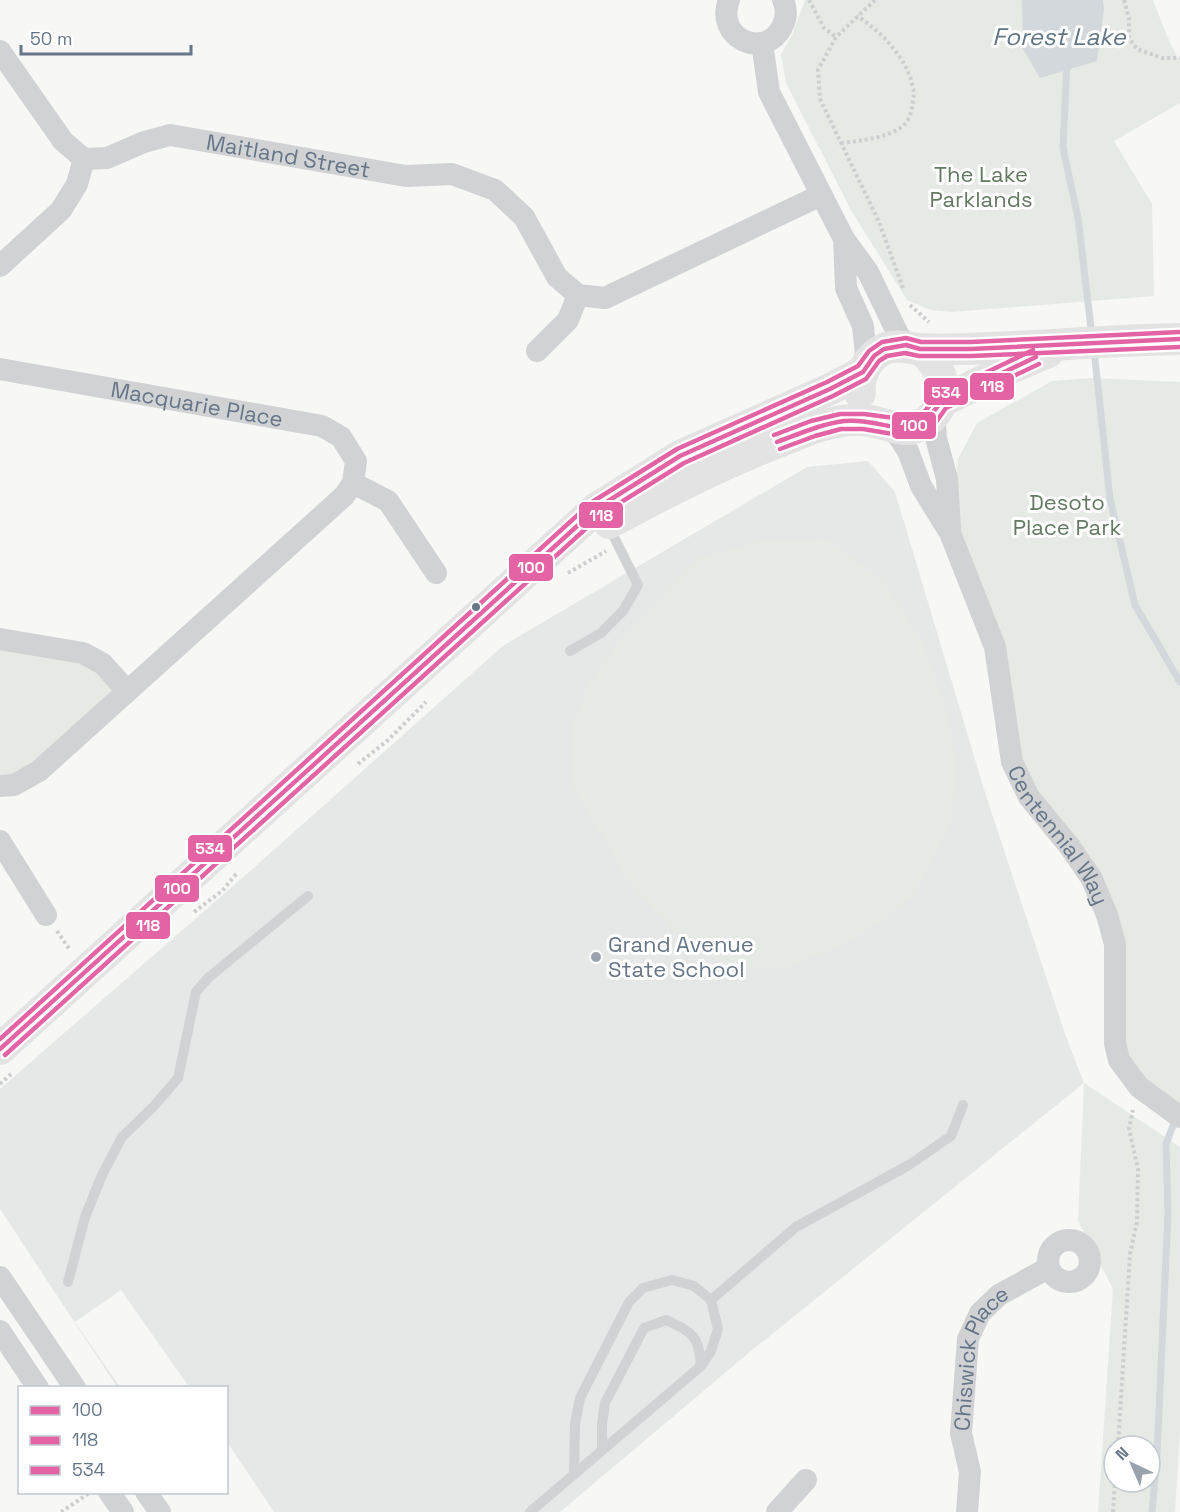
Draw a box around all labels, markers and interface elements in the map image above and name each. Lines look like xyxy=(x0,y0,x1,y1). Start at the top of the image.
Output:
scale bar xyxy=(21,18,190,56)
water label: Forest Lake xyxy=(992,21,1127,52)
text: 50 m xyxy=(30,27,72,50)
street label: Maitland Street xyxy=(204,128,373,184)
park label: The Lake Parklands xyxy=(929,160,1033,213)
line badge: 118 xyxy=(969,372,1015,401)
street label: Macquarie Place xyxy=(109,375,285,433)
text: 118 xyxy=(980,376,1004,397)
line badge: 534 xyxy=(923,377,969,406)
text: 534 xyxy=(931,382,961,403)
line badge: 100 xyxy=(891,411,937,440)
text: 100 xyxy=(900,415,928,436)
park label: Desoto Place Park xyxy=(1013,488,1121,541)
line badge: 118 xyxy=(578,501,624,529)
text: 118 xyxy=(589,505,613,526)
line badge: 100 xyxy=(508,553,554,582)
text: 100 xyxy=(517,557,545,578)
unlabelled marker xyxy=(470,601,482,613)
street label: Centennial Way xyxy=(1002,761,1115,909)
line badge: 534 xyxy=(187,834,233,863)
text: 534 xyxy=(195,838,225,859)
line badge: 100 xyxy=(154,874,200,903)
text: 100 xyxy=(163,878,191,899)
line badge: 118 xyxy=(125,911,171,940)
text: 118 xyxy=(136,915,160,936)
place label: Grand Avenue State School xyxy=(608,930,754,983)
marker: Grand Avenue State School xyxy=(589,950,603,964)
street label: Chiswick Place xyxy=(947,1279,1013,1432)
legend xyxy=(18,1386,228,1494)
text: 100 xyxy=(72,1398,103,1421)
text: 118 xyxy=(72,1428,98,1451)
north arrow xyxy=(1102,1434,1162,1494)
text: N xyxy=(1111,1442,1133,1465)
text: 534 xyxy=(72,1458,105,1481)

